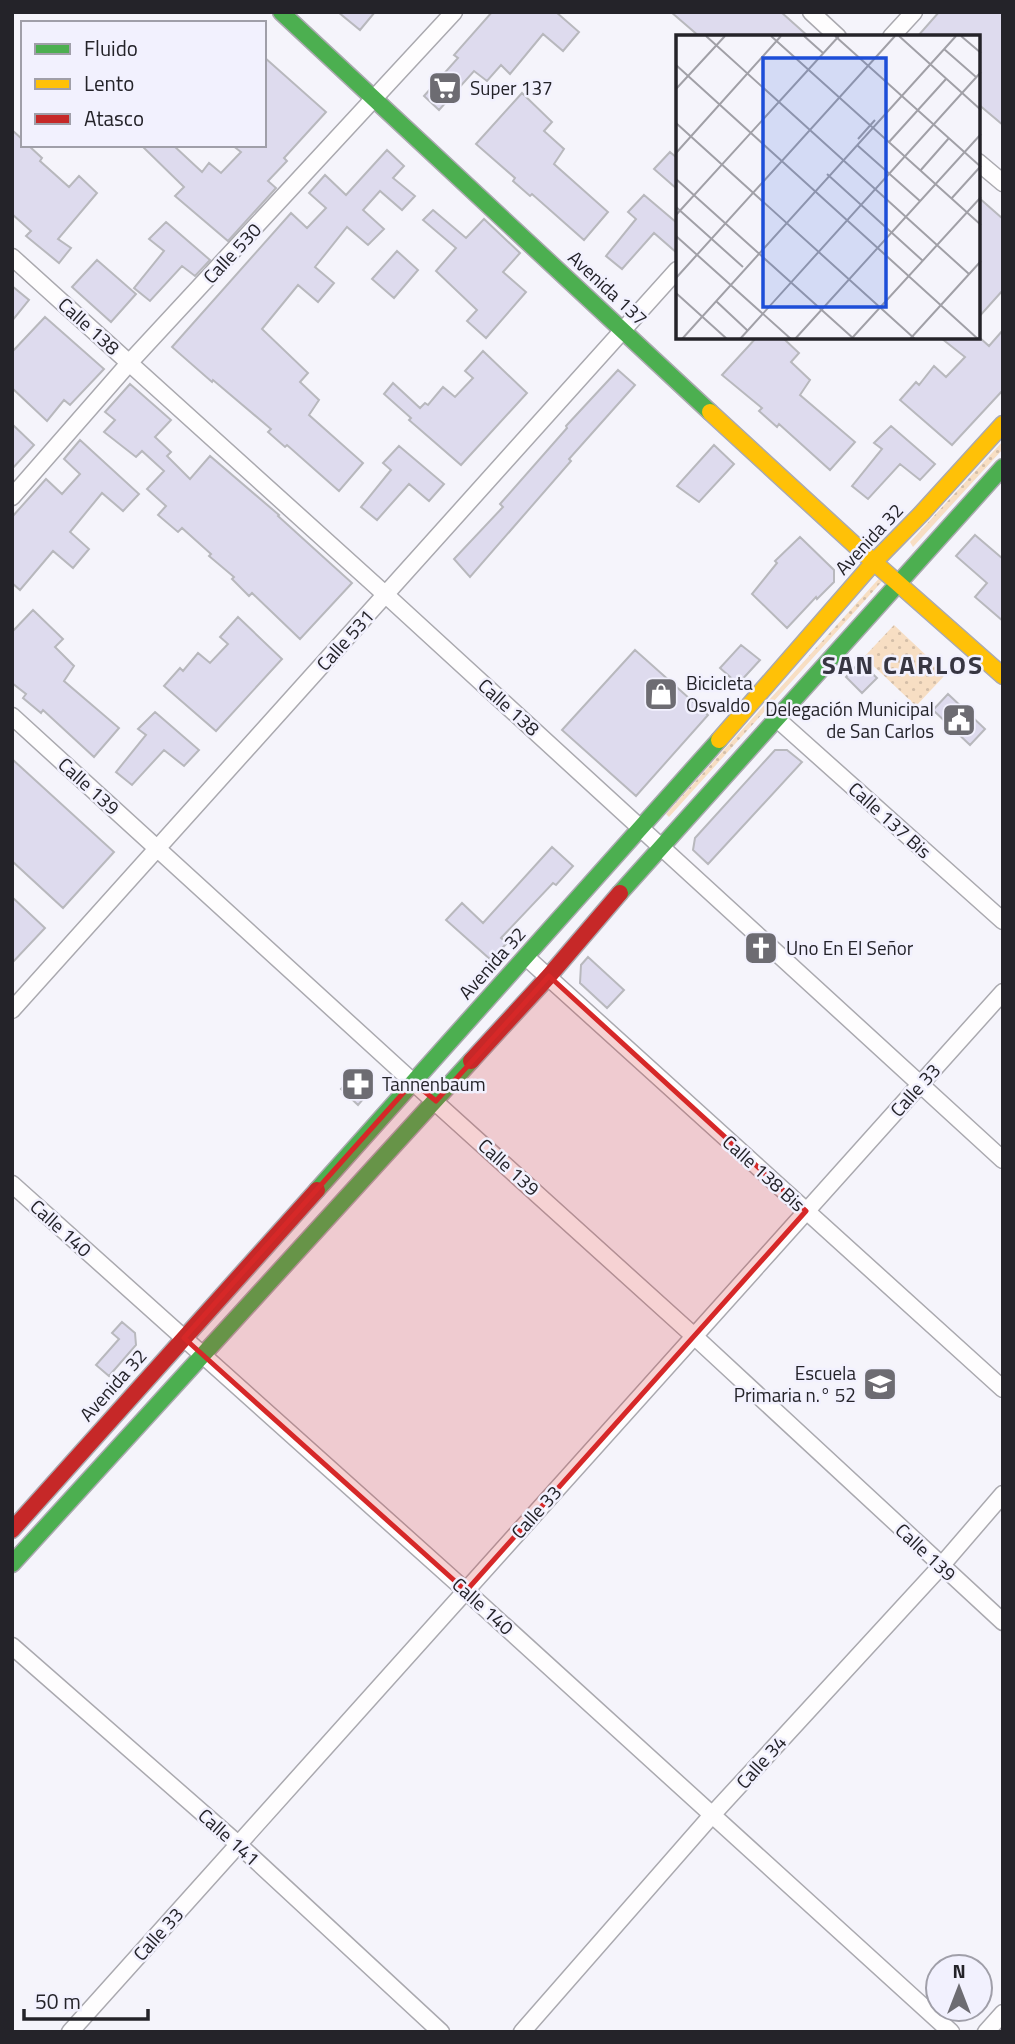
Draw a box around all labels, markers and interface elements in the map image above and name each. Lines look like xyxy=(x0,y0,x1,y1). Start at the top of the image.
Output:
legend xyxy=(21,21,266,147)
text: Fluido xyxy=(84,32,138,64)
inset map xyxy=(676,35,980,340)
text: Lento xyxy=(84,67,134,99)
supermarket icon: Super 137 xyxy=(426,69,464,107)
place label: Super 137 xyxy=(470,73,553,102)
text: Atasco xyxy=(84,102,144,134)
street label: Calle 530 xyxy=(196,216,268,290)
street label: Avenida 137 xyxy=(562,243,655,332)
street label: Calle 138 xyxy=(52,290,127,362)
street label: Avenida 32 xyxy=(828,496,910,581)
street label: Calle 531 xyxy=(309,602,380,677)
district label: SAN CARLOS xyxy=(822,645,984,684)
place label: Bicicleta Osvaldo xyxy=(686,668,753,719)
street label: Calle 138 xyxy=(472,671,547,743)
shop icon: Bicicleta Osvaldo xyxy=(642,675,680,713)
place label: Delegación Municipal de San Carlos xyxy=(765,694,934,745)
public building icon: Delegación Municipal de San Carlos xyxy=(940,701,978,739)
street label: Calle 139 xyxy=(52,750,127,821)
street label: Calle 137 Bis xyxy=(842,774,939,865)
street label: Avenida 32 xyxy=(451,920,532,1005)
church icon: Uno En El Señor xyxy=(742,929,780,967)
place label: Uno En El Señor xyxy=(786,933,914,962)
street label: Calle 33 xyxy=(883,1056,947,1123)
pharmacy icon: Tannenbaum xyxy=(339,1065,377,1103)
place label: Tannenbaum xyxy=(382,1069,486,1098)
street label: Calle 138 Bis xyxy=(716,1127,813,1218)
street label: Calle 139 xyxy=(472,1131,547,1202)
street label: Calle 140 xyxy=(24,1192,99,1263)
street label: Avenida 32 xyxy=(72,1342,153,1427)
place label: Escuela Primaria n.° 52 xyxy=(734,1358,856,1409)
school or university icon: Escuela Primaria n.° 52 xyxy=(861,1365,899,1403)
street label: Calle 33 xyxy=(504,1478,568,1545)
street label: Calle 139 xyxy=(889,1516,963,1588)
street label: Calle 140 xyxy=(446,1570,521,1641)
street label: Calle 34 xyxy=(729,1728,793,1795)
street label: Calle 141 xyxy=(192,1801,267,1872)
street label: Calle 33 xyxy=(126,1900,190,1967)
north arrow xyxy=(924,1953,994,2023)
text: N xyxy=(952,1956,966,1985)
scale bar xyxy=(24,1978,149,2022)
text: 50 m xyxy=(35,1985,81,2017)

